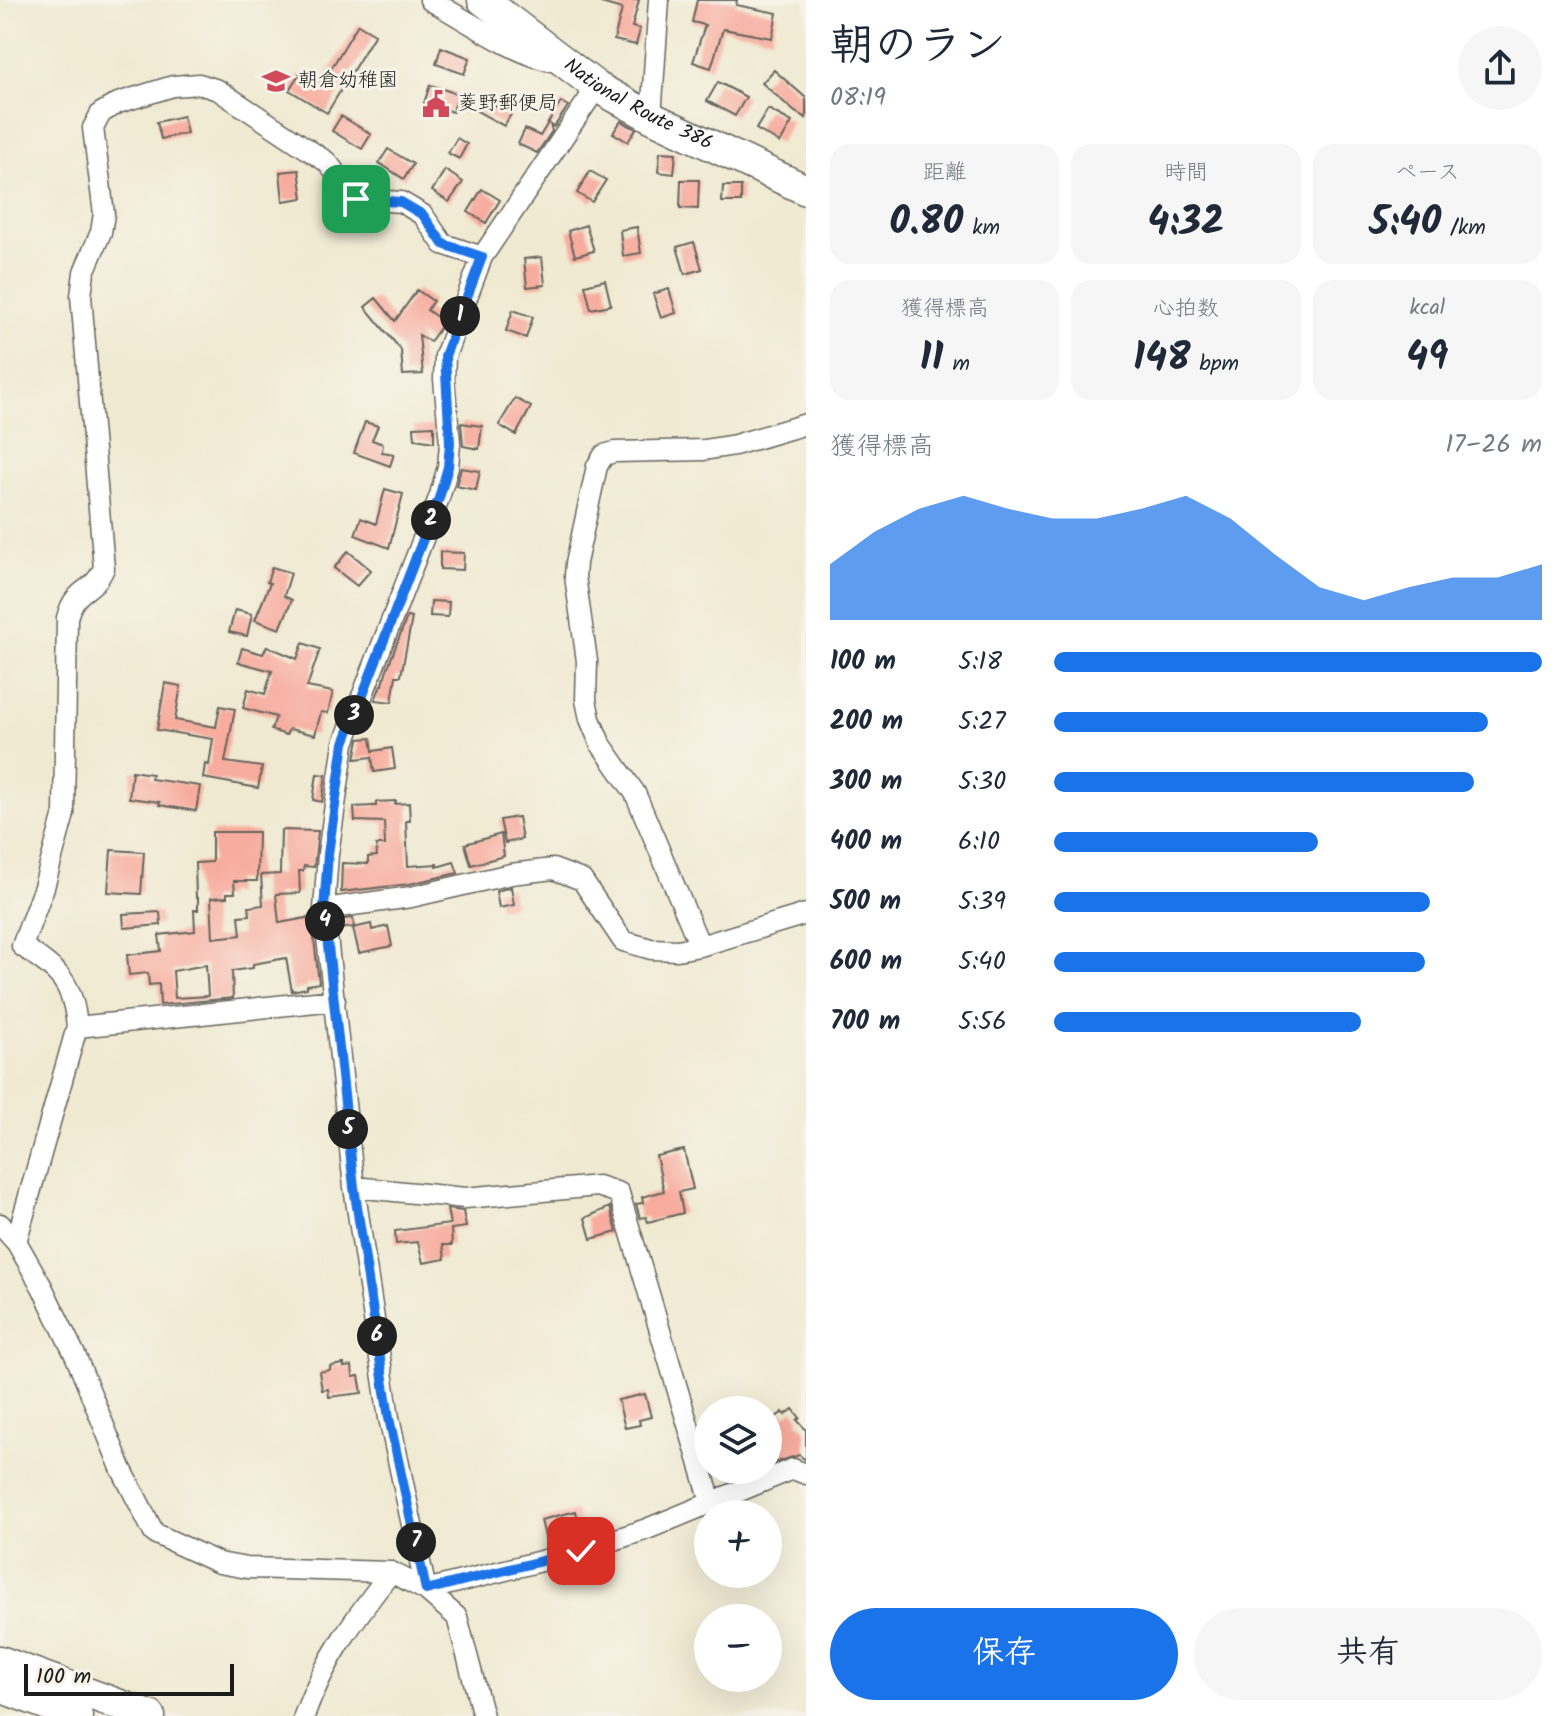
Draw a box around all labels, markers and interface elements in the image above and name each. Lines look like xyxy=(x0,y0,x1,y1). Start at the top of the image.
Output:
text: 朝のラン xyxy=(830,12,1006,82)
button: share xyxy=(1458,26,1542,110)
street label: National Route 386 xyxy=(556,51,718,160)
place label: 朝倉幼稚園 xyxy=(298,65,398,97)
school or university icon: 朝倉幼稚園 xyxy=(261,66,291,96)
text: 08:19 xyxy=(830,77,886,119)
place label: 菱野郵便局 xyxy=(458,88,558,120)
public building icon: 菱野郵便局 xyxy=(421,89,451,119)
text: 距離 xyxy=(923,156,967,191)
text: 時間 xyxy=(1164,156,1208,191)
text: ペース xyxy=(1395,156,1460,191)
pin xyxy=(322,165,390,233)
icon: arrive xyxy=(334,177,378,221)
text: 0.80 xyxy=(889,191,963,255)
text: 4:32 xyxy=(1148,191,1224,255)
text: 5:40 xyxy=(1369,191,1441,255)
text: km xyxy=(963,211,1000,246)
text: /km xyxy=(1441,211,1486,246)
text: kcal xyxy=(1409,291,1445,326)
text: 獲得標高 xyxy=(901,292,989,327)
text: 心拍数 xyxy=(1153,292,1219,327)
pin: 1 xyxy=(440,296,480,336)
text: 1 xyxy=(457,298,463,333)
text: 49 xyxy=(1406,326,1448,390)
text: 11 xyxy=(919,327,944,391)
text: 148 xyxy=(1133,327,1191,391)
text: m xyxy=(944,347,970,382)
text: bpm xyxy=(1191,347,1239,382)
text: 17–26 m xyxy=(1445,424,1542,466)
text: 獲得標高 xyxy=(830,426,934,468)
pin: 2 xyxy=(411,500,451,540)
text: 2 xyxy=(425,502,437,537)
text: 100 m xyxy=(830,641,896,683)
text: 5:18 xyxy=(958,641,1002,683)
pin: 3 xyxy=(334,695,374,735)
text: 3 xyxy=(348,697,360,732)
text: 200 m xyxy=(830,701,903,743)
text: 5:27 xyxy=(958,701,1005,743)
text: 300 m xyxy=(830,761,902,803)
text: 5:30 xyxy=(958,761,1006,803)
text: 400 m xyxy=(830,821,902,863)
text: 6:10 xyxy=(958,821,1000,863)
text: 500 m xyxy=(830,881,901,923)
text: 5:39 xyxy=(958,881,1006,923)
pin: 4 xyxy=(305,901,345,941)
text: 4 xyxy=(319,903,331,938)
text: 600 m xyxy=(830,941,902,983)
text: 5:40 xyxy=(958,941,1006,983)
text: 700 m xyxy=(830,1001,900,1043)
text: 5:56 xyxy=(958,1001,1007,1043)
pin: 5 xyxy=(328,1109,368,1149)
text: 5 xyxy=(342,1111,354,1146)
pin: 6 xyxy=(357,1316,397,1356)
text: 6 xyxy=(371,1318,383,1353)
map controls xyxy=(694,1396,782,1692)
button: layers xyxy=(694,1396,782,1484)
button: + xyxy=(694,1500,782,1588)
pin xyxy=(547,1517,615,1585)
pin: 7 xyxy=(396,1522,436,1562)
text: 7 xyxy=(411,1524,421,1559)
icon: check xyxy=(559,1529,603,1573)
button: − xyxy=(694,1604,782,1692)
button: 保存 xyxy=(830,1608,1178,1700)
button: 共有 xyxy=(1194,1608,1542,1700)
scale bar xyxy=(24,1660,234,1696)
text: 100 m xyxy=(36,1660,91,1695)

